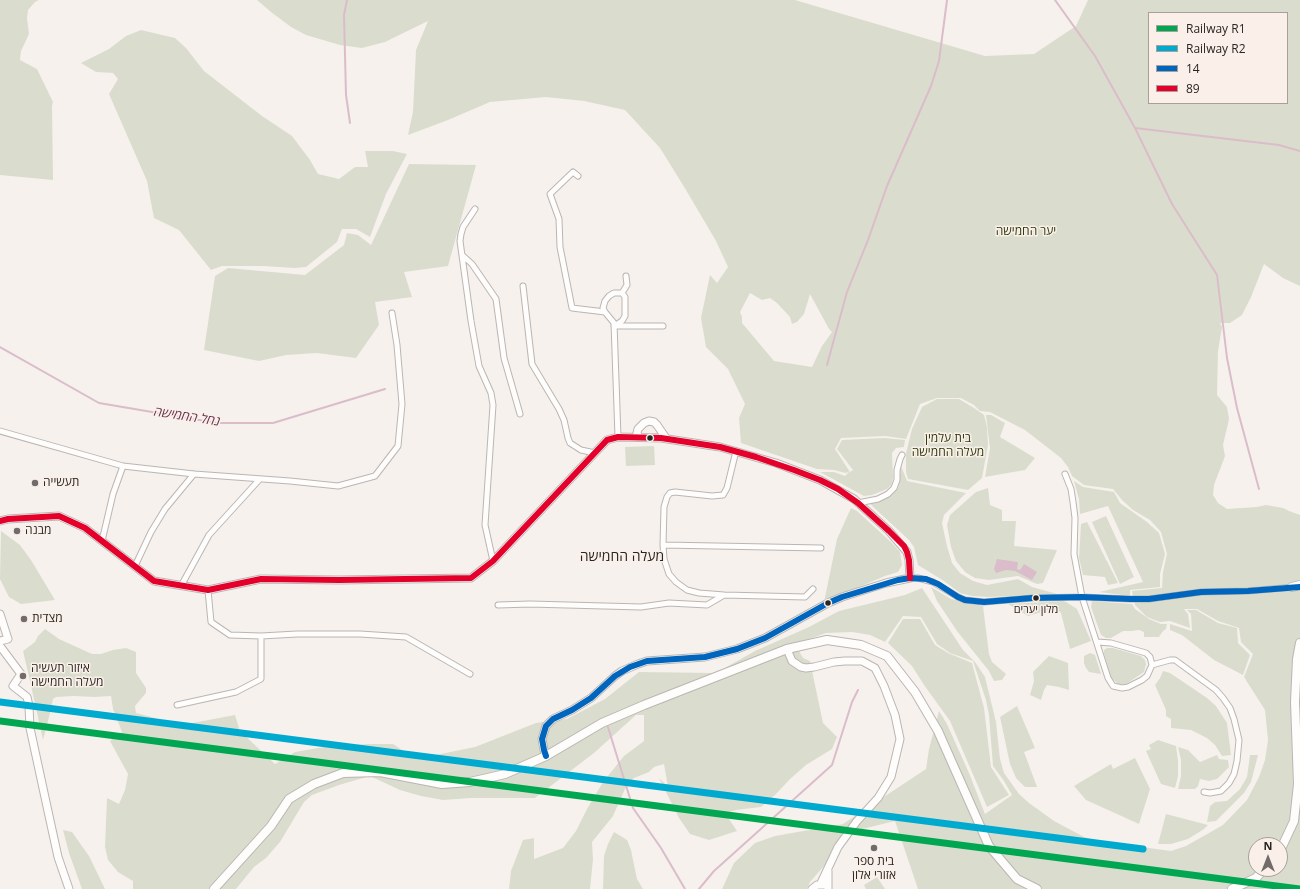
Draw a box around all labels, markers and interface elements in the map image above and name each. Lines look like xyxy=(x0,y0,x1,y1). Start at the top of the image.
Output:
legend xyxy=(1148,12,1288,104)
text: Railway R1 xyxy=(1186,20,1246,37)
text: Railway R2 xyxy=(1186,40,1246,57)
text: 14 xyxy=(1186,60,1200,77)
text: 89 xyxy=(1186,80,1200,97)
park label: יער החמישה xyxy=(996,225,1056,239)
water label: נחל החמישה xyxy=(153,404,221,430)
park label: בית עלמין מעלה החמישה xyxy=(912,432,984,460)
unlabelled marker xyxy=(645,433,655,443)
place label: תעשייה xyxy=(43,476,79,490)
marker: תעשייה xyxy=(30,478,40,488)
place label: מבנה xyxy=(25,524,51,538)
marker: מבנה xyxy=(12,526,22,536)
district label: מעלה החמישה xyxy=(580,549,664,565)
marker: מלון יערים xyxy=(1031,593,1041,603)
unlabelled marker xyxy=(823,598,833,608)
place label: מלון יערים xyxy=(1014,603,1058,617)
place label: מצדית xyxy=(32,612,63,626)
marker: מצדית xyxy=(19,614,29,624)
place label: איזור תעשיה מעלה החמישה xyxy=(31,662,103,690)
marker: איזור תעשיה מעלה החמישה xyxy=(18,671,28,681)
north arrow xyxy=(1248,837,1288,877)
text: N xyxy=(1264,838,1272,853)
marker: בית ספר אזורי אלון xyxy=(869,843,879,853)
place label: בית ספר אזורי אלון xyxy=(852,855,896,883)

